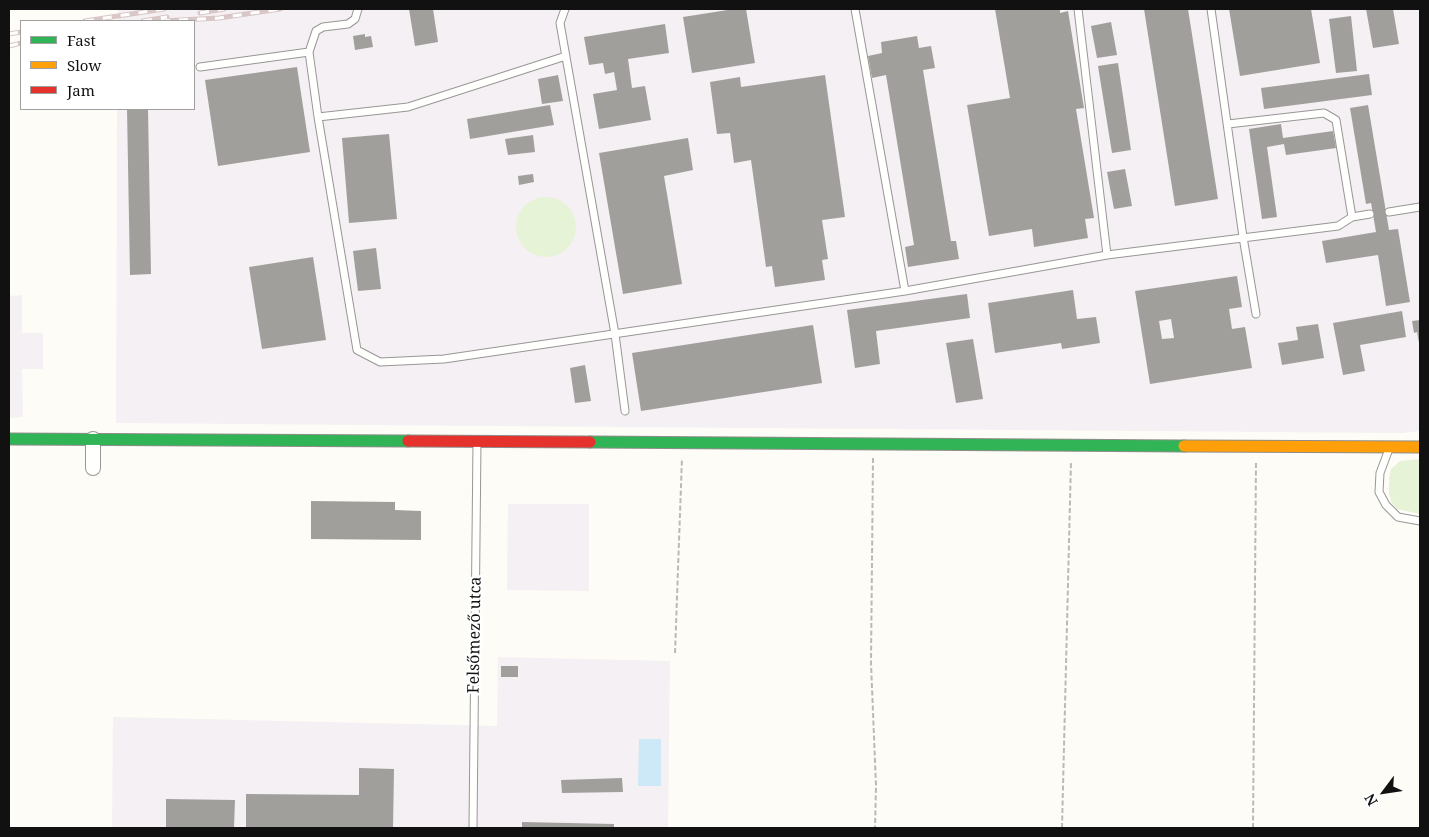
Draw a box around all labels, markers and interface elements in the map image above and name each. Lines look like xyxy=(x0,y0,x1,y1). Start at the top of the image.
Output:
legend xyxy=(20,20,195,110)
text: Fast xyxy=(67,30,96,50)
text: Slow xyxy=(67,55,101,75)
text: Jam xyxy=(67,80,95,100)
street label: Felsőmező utca xyxy=(464,576,486,694)
north arrow xyxy=(1359,767,1409,817)
text: N xyxy=(1360,790,1382,810)

